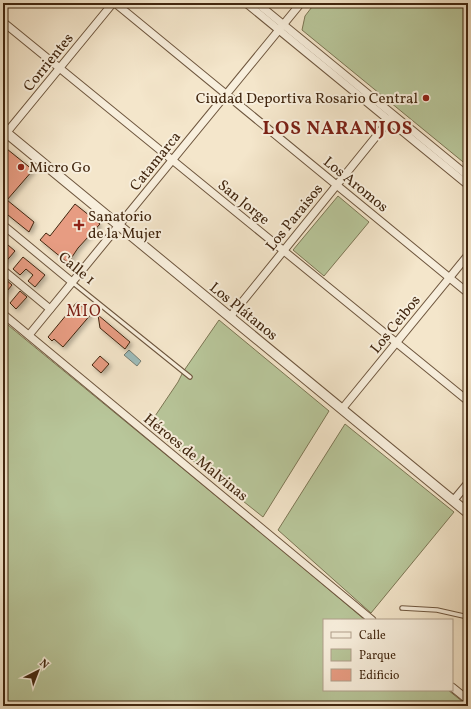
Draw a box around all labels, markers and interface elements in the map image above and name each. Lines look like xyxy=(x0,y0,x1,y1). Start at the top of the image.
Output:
street label: Corrientes xyxy=(19,29,79,97)
place label: Ciudad Deportiva Rosario Central xyxy=(196,89,418,110)
marker: Ciudad Deportiva Rosario Central xyxy=(421,93,431,103)
district label: LOS NARANJOS xyxy=(263,116,413,142)
street label: Catamarca xyxy=(126,128,187,196)
street label: Los Aromos xyxy=(318,152,392,218)
place label: Micro Go xyxy=(29,158,90,179)
marker: Micro Go xyxy=(16,162,26,172)
street label: San Jorge xyxy=(212,176,274,231)
street label: Los Paraisos xyxy=(261,180,329,256)
place label: Sanatorio de la Mujer xyxy=(88,207,161,245)
marker: Sanatorio de la Mujer xyxy=(73,219,85,231)
street label: Calle 1 xyxy=(53,248,99,291)
street label: Los Plátanos xyxy=(204,278,282,346)
street label: Los Ceibos xyxy=(366,291,426,359)
district label: MIO xyxy=(66,301,102,323)
street label: Héroes de Malvinas xyxy=(138,409,252,507)
legend xyxy=(323,619,453,691)
text: Calle xyxy=(359,628,386,644)
text: Parque xyxy=(359,648,396,664)
north arrow xyxy=(18,651,58,691)
text: N xyxy=(36,656,52,673)
text: Edificio xyxy=(359,668,399,684)

